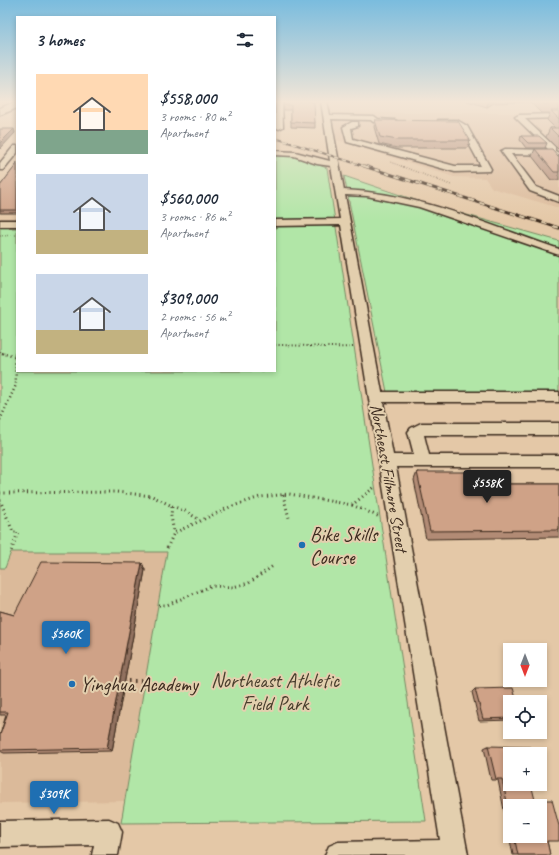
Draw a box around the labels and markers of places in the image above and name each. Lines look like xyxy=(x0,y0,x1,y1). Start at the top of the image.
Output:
pin: $558K xyxy=(459,470,515,504)
place label: Bike Skills Course xyxy=(310,522,379,570)
marker: Bike Skills Course xyxy=(297,540,307,550)
pin: $560K xyxy=(38,621,94,655)
place label: Yinghua Academy xyxy=(80,672,200,697)
marker: Yinghua Academy xyxy=(67,679,77,689)
pin: $309K xyxy=(26,781,82,815)

